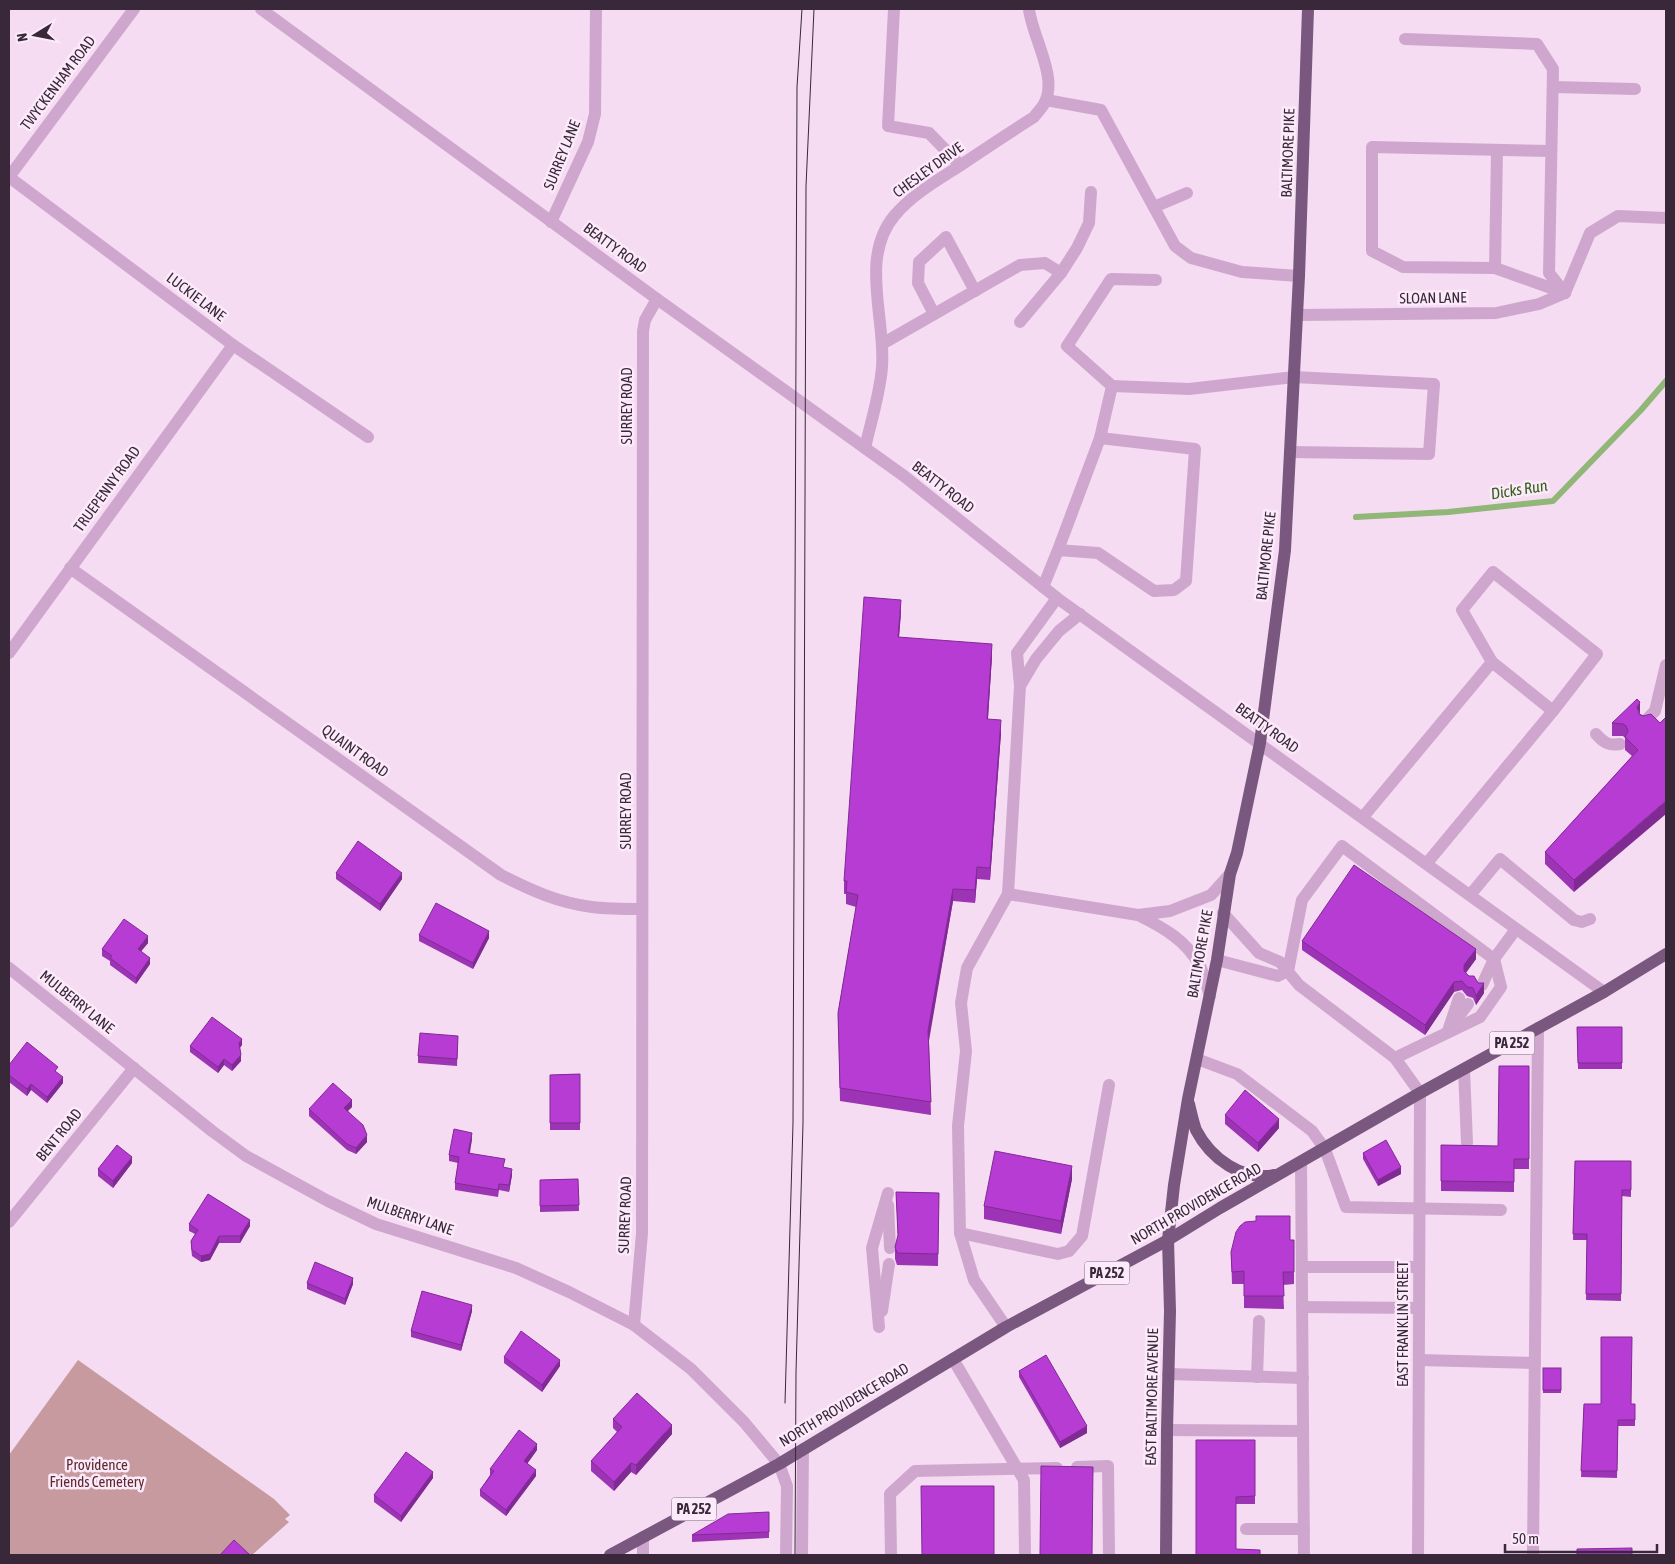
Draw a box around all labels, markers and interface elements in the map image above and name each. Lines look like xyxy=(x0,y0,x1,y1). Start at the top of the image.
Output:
north arrow xyxy=(10,10,60,60)
street label: TWYCKENHAM ROAD xyxy=(17,32,99,134)
street label: BALTIMORE PIKE xyxy=(1277,108,1298,198)
street label: SURREY LANE xyxy=(540,117,583,192)
street label: CHESLEY DRIVE xyxy=(889,138,967,201)
street label: BEATTY ROAD xyxy=(580,219,650,276)
street label: LUCKIE LANE xyxy=(163,269,230,325)
street label: SLOAN LANE xyxy=(1399,288,1467,307)
street label: SURREY ROAD xyxy=(618,367,635,445)
street label: TRUEPENNY ROAD xyxy=(70,443,143,535)
street label: BEATTY ROAD xyxy=(909,457,978,516)
water label: Dicks Run xyxy=(1489,476,1549,502)
street label: BALTIMORE PIKE xyxy=(1252,510,1279,601)
street label: BEATTY ROAD xyxy=(1232,699,1302,756)
street label: QUAINT ROAD xyxy=(319,721,392,780)
street label: SURREY ROAD xyxy=(617,772,634,850)
street label: BALTIMORE PIKE xyxy=(1183,908,1216,999)
street label: MULBERRY LANE xyxy=(37,967,118,1037)
road number: PA 252 xyxy=(1490,1032,1534,1054)
street label: BENT ROAD xyxy=(32,1105,85,1164)
street label: NORTH PROVIDENCE ROAD xyxy=(1128,1159,1264,1248)
street label: SURREY ROAD xyxy=(615,1176,634,1254)
street label: MULBERRY LANE xyxy=(365,1193,456,1238)
street label: EAST FRANKLIN STREET xyxy=(1394,1261,1411,1387)
road number: PA 252 xyxy=(1084,1262,1130,1284)
street label: EAST BALTIMORE AVENUE xyxy=(1142,1327,1161,1466)
street label: NORTH PROVIDENCE ROAD xyxy=(776,1359,911,1450)
park label: Providence Friends Cemetery xyxy=(50,1456,144,1490)
road number: PA 252 xyxy=(672,1498,716,1520)
scale bar xyxy=(1505,1522,1658,1554)
text: 50 m xyxy=(1512,1530,1539,1547)

